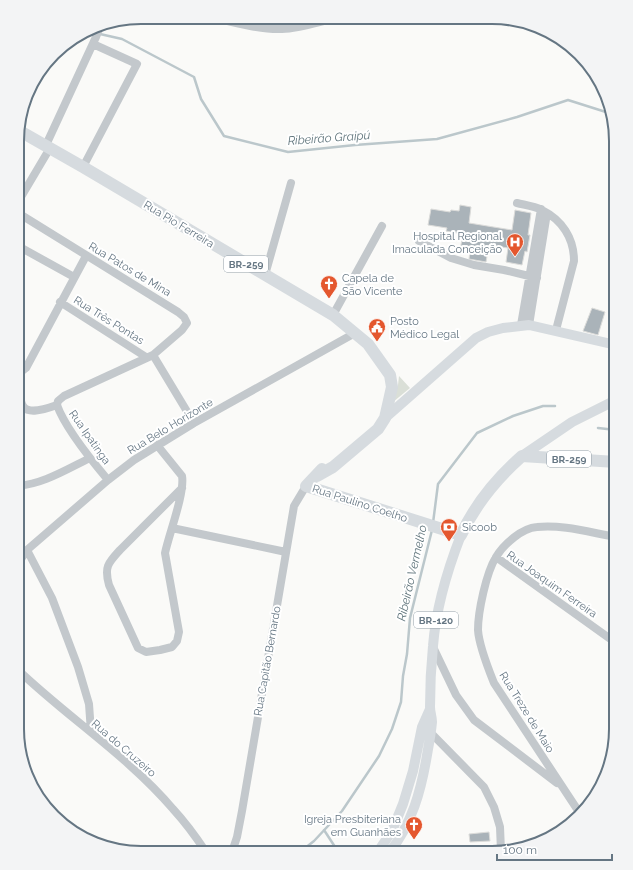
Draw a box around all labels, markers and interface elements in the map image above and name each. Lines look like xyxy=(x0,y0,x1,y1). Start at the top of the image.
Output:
water label: Ribeirão Graipú xyxy=(287,128,371,148)
street label: Rua Pio Ferreira xyxy=(141,198,216,251)
place label: Hospital Regional Imaculada Conceição xyxy=(392,230,502,256)
hospital icon: Hospital Regional Imaculada Conceição xyxy=(505,232,525,257)
street label: Rua Patos de Mina xyxy=(86,240,173,299)
road number: BR-259 xyxy=(224,256,268,272)
place label: Capela de São Vicente xyxy=(342,272,403,298)
church icon: Capela de São Vicente xyxy=(319,274,339,299)
street label: Rua Três Pontas xyxy=(71,294,146,347)
place label: Posto Médico Legal xyxy=(390,315,459,341)
public building icon: Posto Médico Legal xyxy=(367,317,387,342)
street label: Rua Belo Horizonte xyxy=(125,395,216,457)
street label: Rua Ipatinga xyxy=(66,408,113,467)
road number: BR-259 xyxy=(547,451,591,467)
street label: Rua Paulino Coelho xyxy=(311,482,410,525)
bank icon: Sicoob xyxy=(439,517,459,542)
place label: Sicoob xyxy=(462,521,497,534)
water label: Ribeirão Vermelho xyxy=(394,524,430,622)
street label: Rua Joaquim Ferreira xyxy=(504,548,599,621)
street label: Rua Capitão Bernardo xyxy=(251,605,284,717)
road number: BR-120 xyxy=(414,612,458,628)
street label: Rua Treze de Maio xyxy=(496,669,557,756)
street label: Rua do Cruzeiro xyxy=(89,717,159,780)
place label: Igreja Presbiteriana em Guanhães xyxy=(304,813,401,839)
church icon: Igreja Presbiteriana em Guanhães xyxy=(404,815,424,840)
scale bar xyxy=(497,836,612,862)
text: 100 m xyxy=(503,843,537,857)

